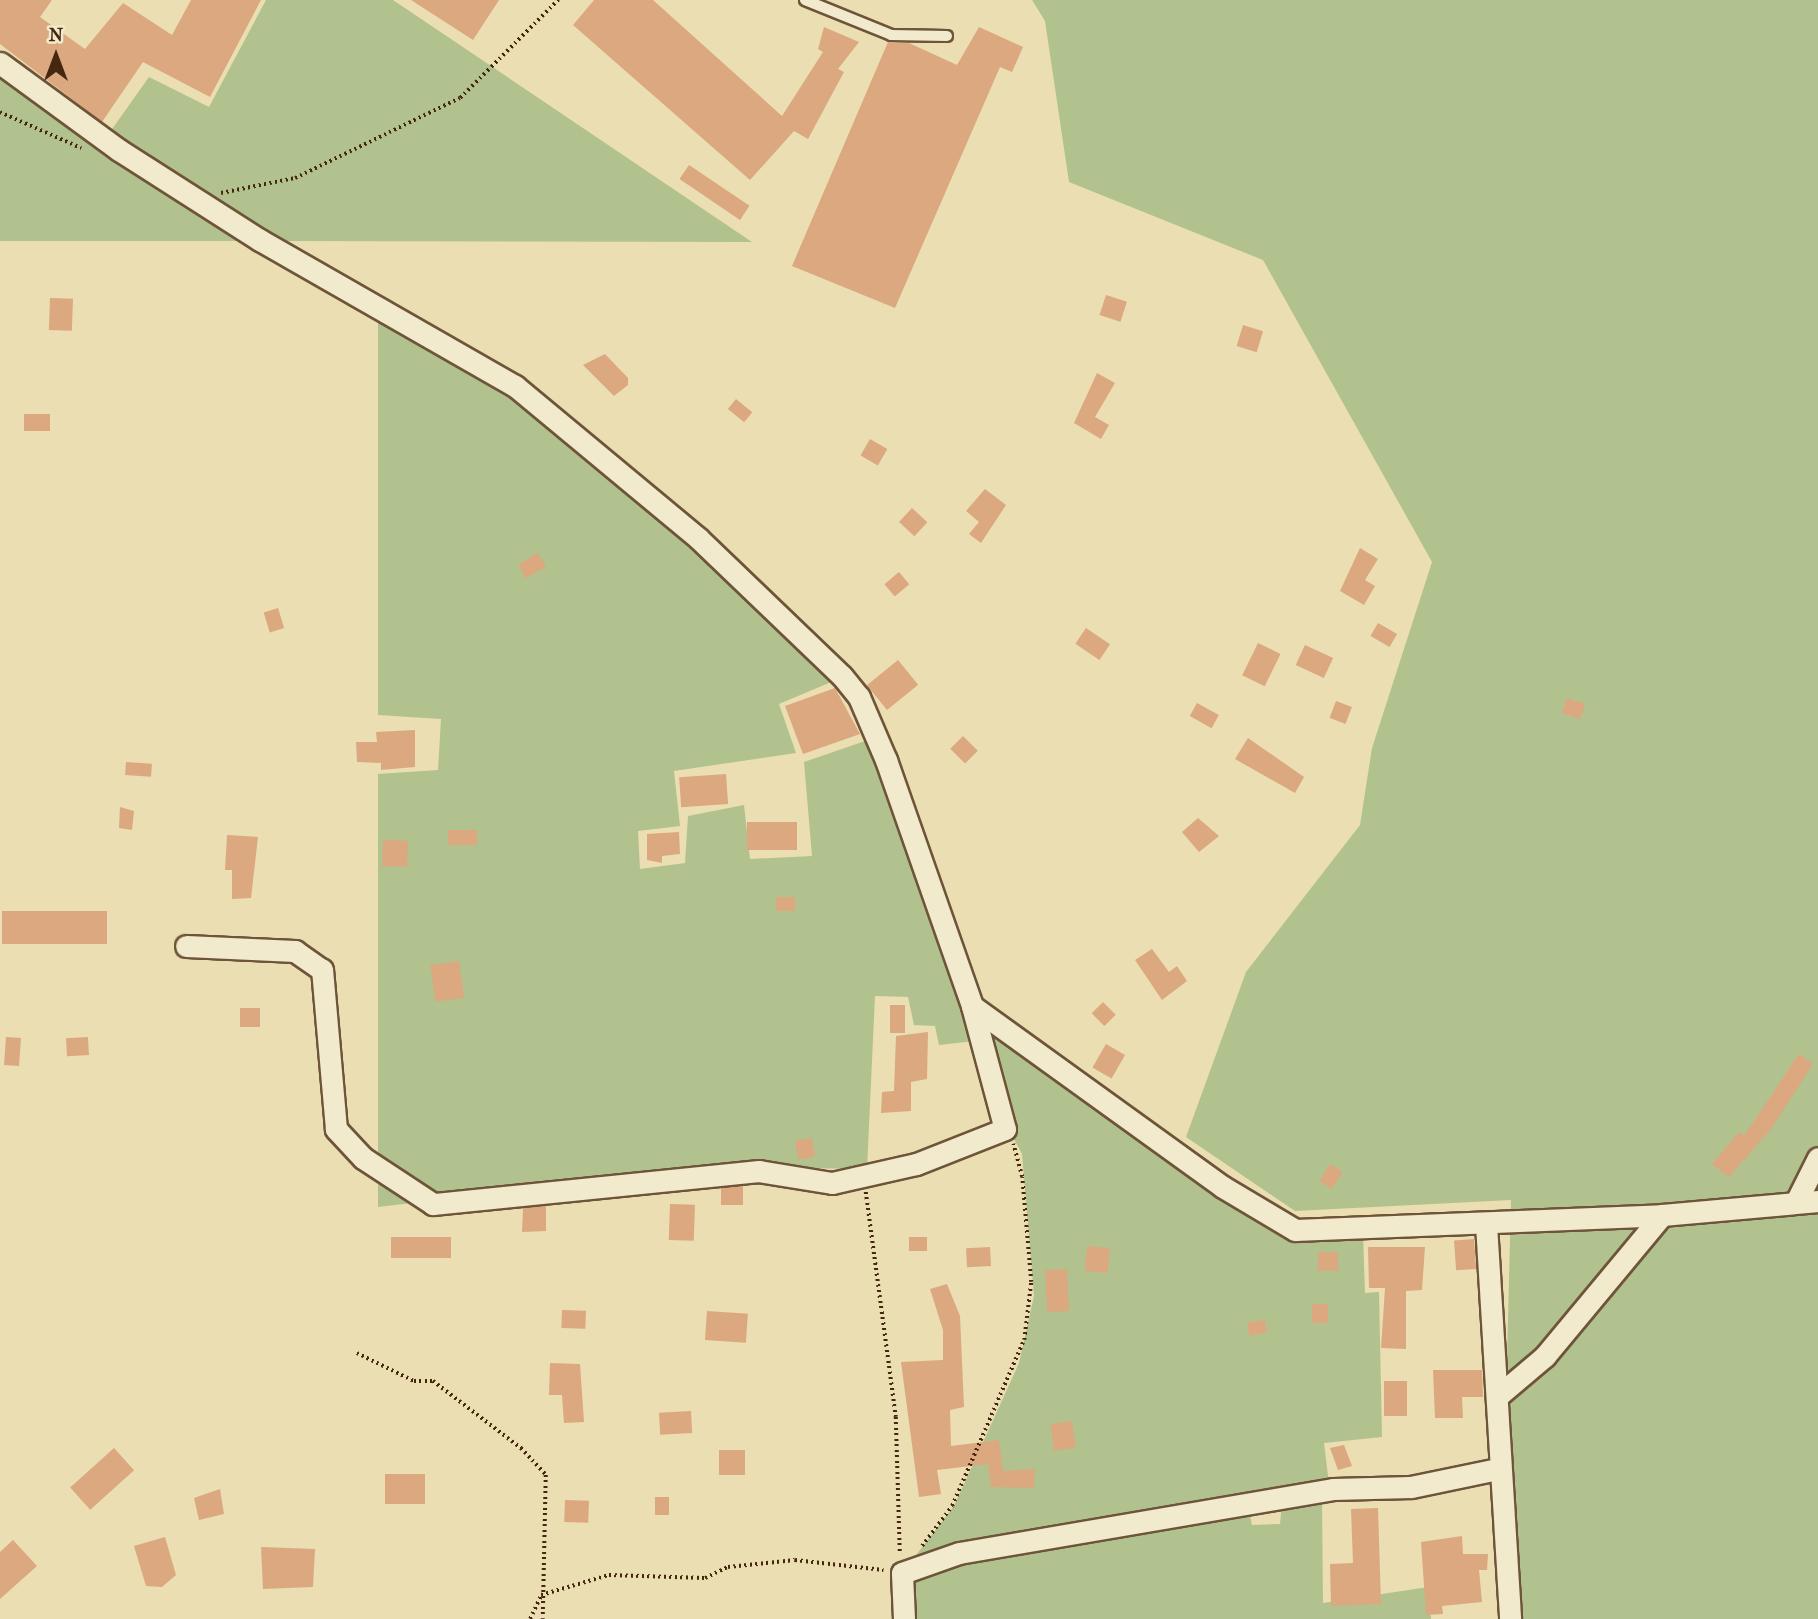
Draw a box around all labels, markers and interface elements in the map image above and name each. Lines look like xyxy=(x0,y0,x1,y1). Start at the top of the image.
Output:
north arrow xyxy=(21,21,91,91)
text: N xyxy=(49,24,63,46)

